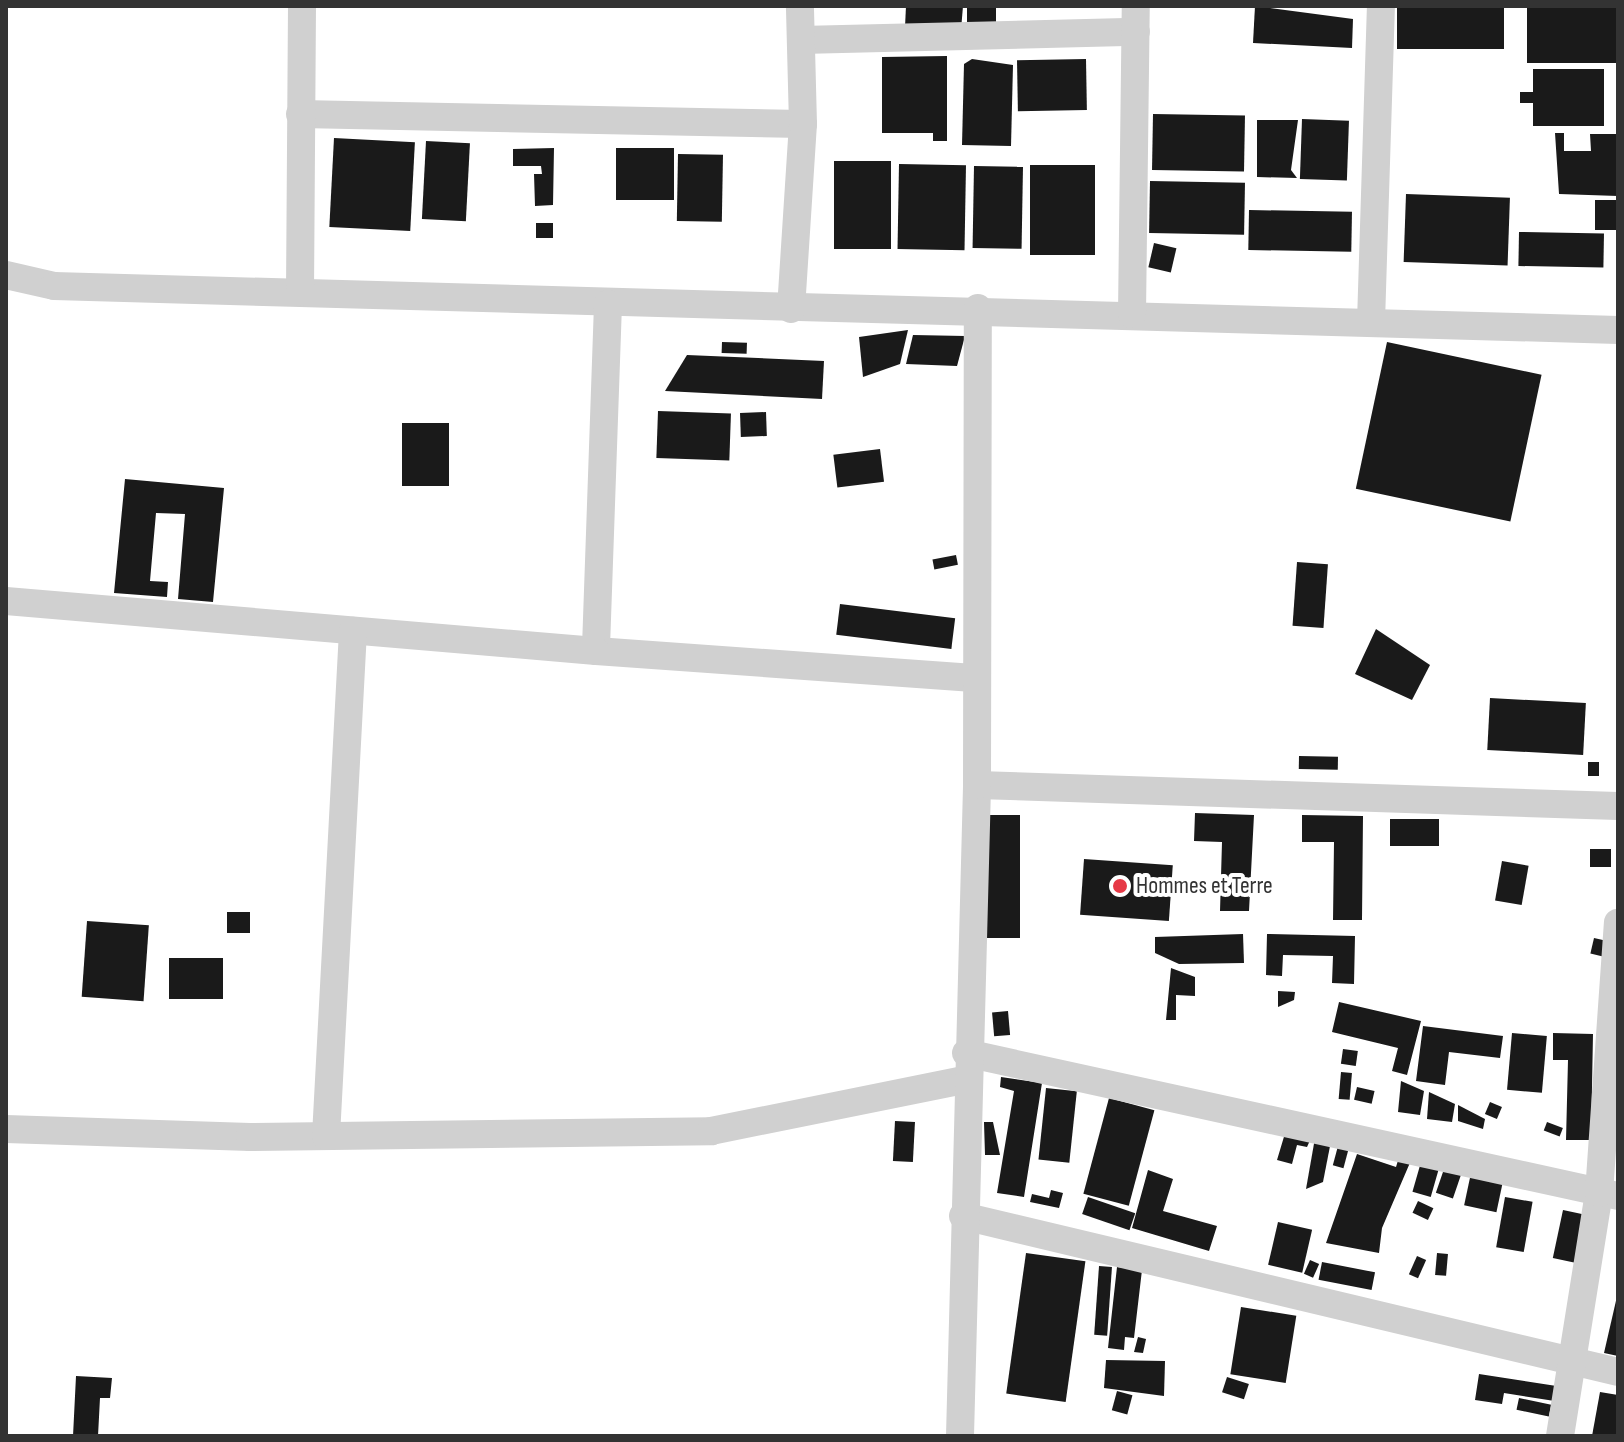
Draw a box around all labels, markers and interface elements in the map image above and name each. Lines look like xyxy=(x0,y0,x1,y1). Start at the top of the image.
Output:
place label: Hommes et Terre xyxy=(1136,872,1273,900)
marker: Hommes et Terre xyxy=(1111,877,1129,895)

